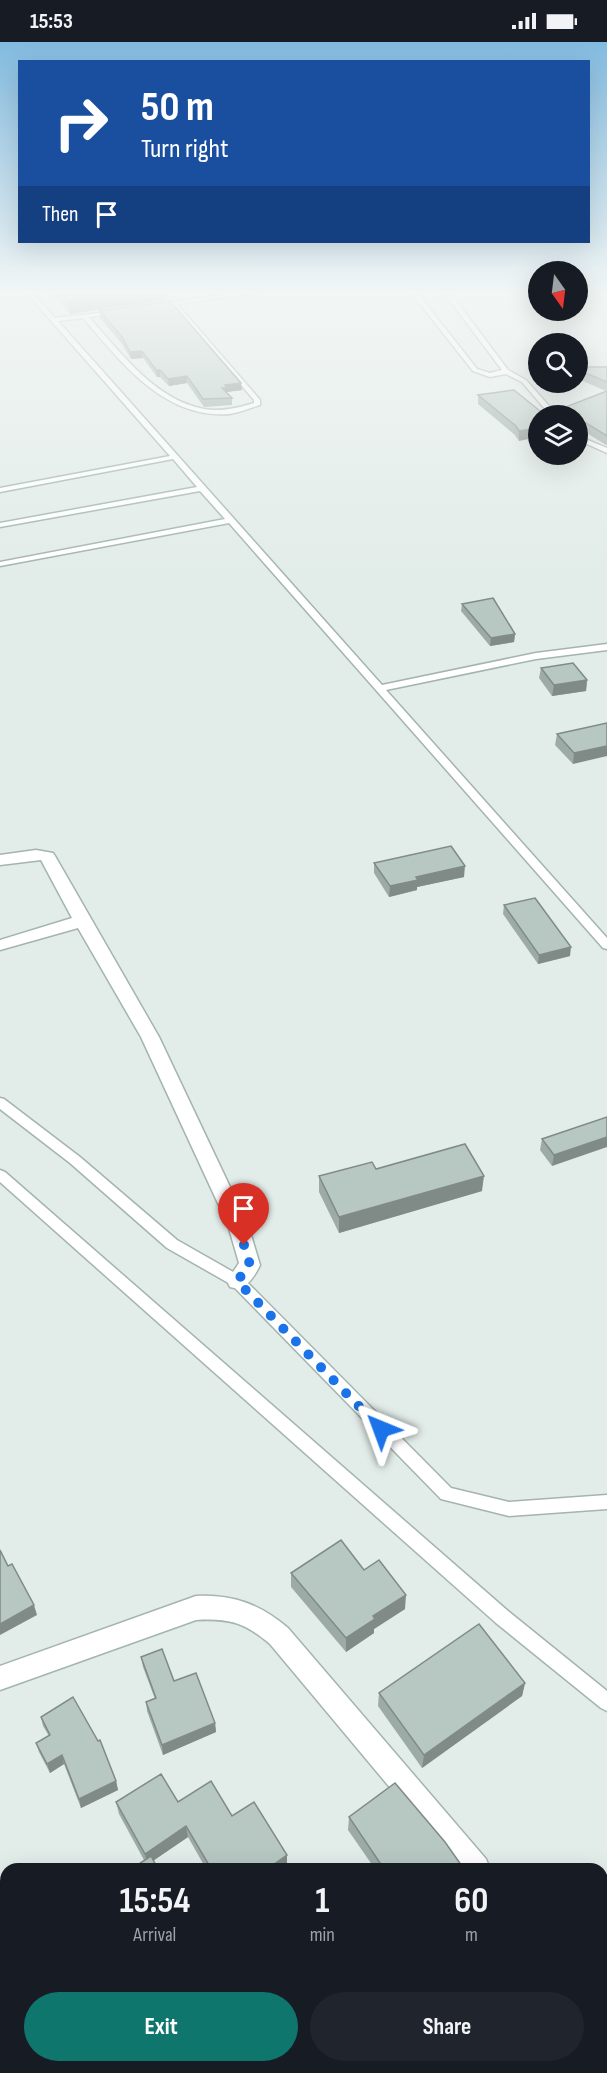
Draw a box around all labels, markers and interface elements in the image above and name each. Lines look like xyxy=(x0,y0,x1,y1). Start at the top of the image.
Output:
text: 15:53 xyxy=(30,8,73,35)
text: 50 m xyxy=(141,82,214,133)
icon: right xyxy=(42,84,120,162)
text: Turn right xyxy=(141,133,228,165)
icon: arrive xyxy=(90,198,123,231)
text: Then xyxy=(42,201,78,228)
north arrow xyxy=(528,261,588,321)
map controls xyxy=(528,261,588,465)
button: search xyxy=(528,333,588,393)
button: layers xyxy=(528,405,588,465)
pin xyxy=(218,1183,269,1245)
icon: arrive xyxy=(227,1192,260,1225)
position arrow xyxy=(349,1397,413,1461)
text: 15:54 xyxy=(120,1880,190,1923)
text: 1 xyxy=(315,1880,329,1923)
text: 60 xyxy=(454,1880,488,1923)
text: Arrival xyxy=(133,1923,176,1947)
text: min xyxy=(310,1923,335,1947)
text: m xyxy=(465,1923,478,1947)
button: Exit xyxy=(24,1992,298,2061)
button: Share xyxy=(310,1992,584,2061)

